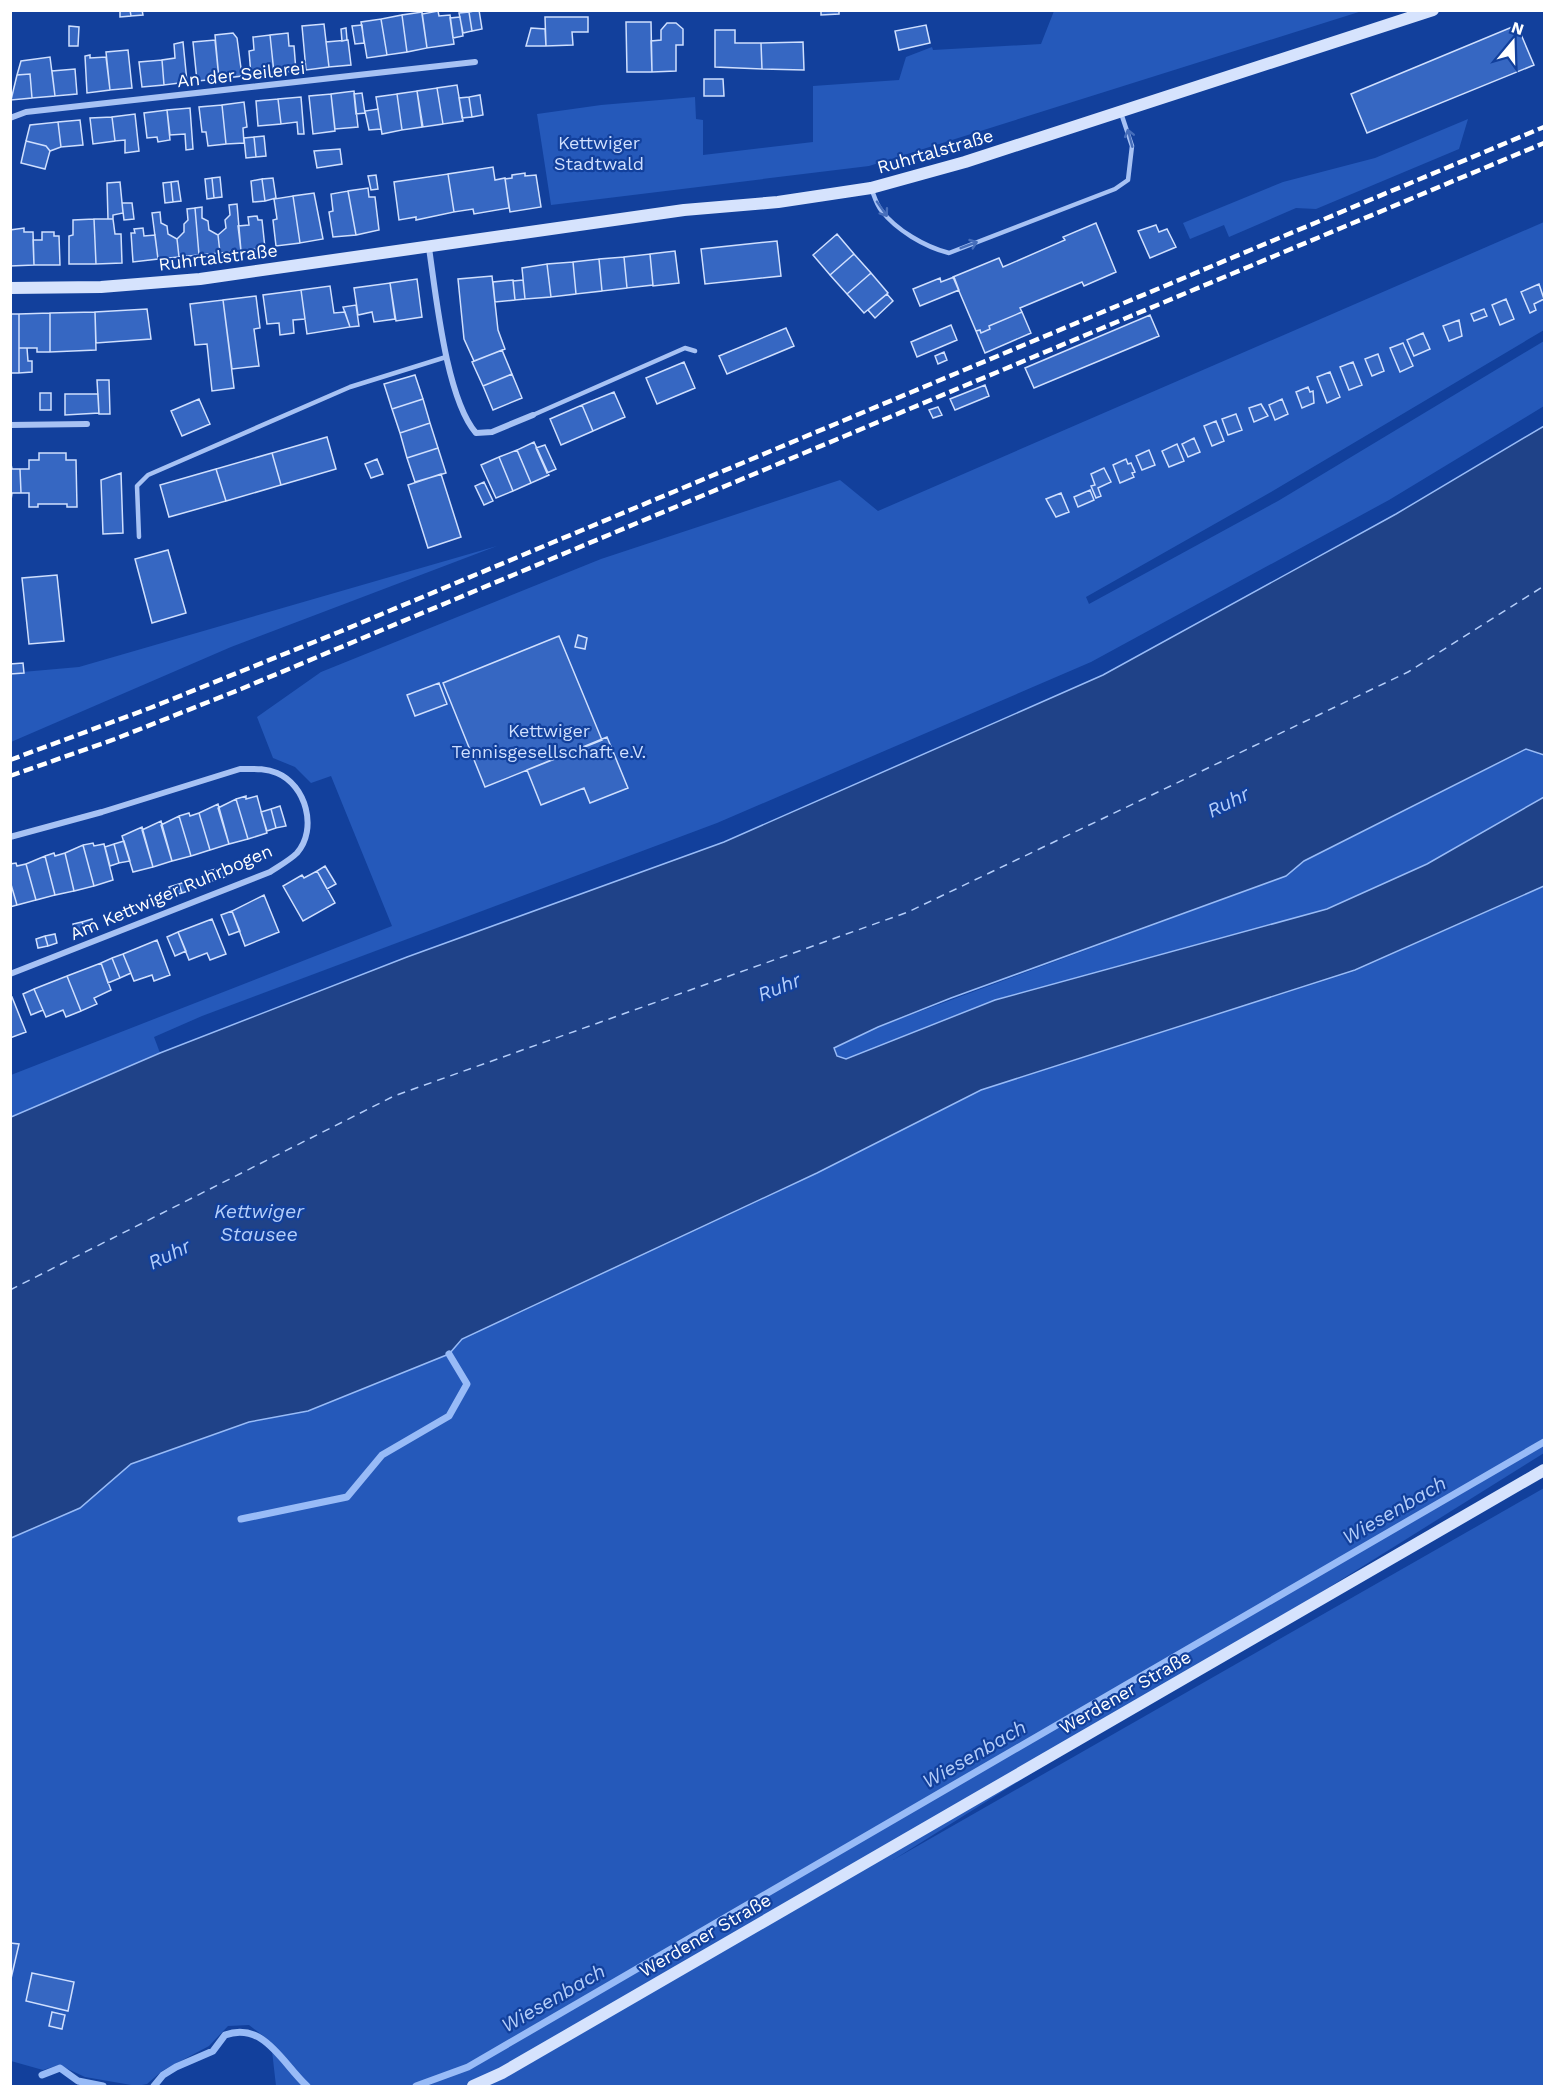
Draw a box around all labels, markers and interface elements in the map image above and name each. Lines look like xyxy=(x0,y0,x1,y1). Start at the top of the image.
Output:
north arrow xyxy=(1483,12,1543,72)
text: N xyxy=(1509,17,1526,39)
street label: An der Seilerei xyxy=(176,57,306,91)
street label: Ruhrtalstraße xyxy=(874,124,996,178)
one-way arrow xyxy=(1123,128,1135,147)
park label: Kettwiger Stadtwald xyxy=(554,132,644,174)
one-way arrow xyxy=(875,201,888,217)
street label: Ruhrtalstraße xyxy=(157,239,279,275)
one-way arrow xyxy=(959,239,977,250)
park label: Kettwiger Tennisgesellschaft e.V. xyxy=(452,720,646,762)
water label: Ruhr xyxy=(1203,781,1254,823)
street label: Am Kettwiger Ruhrbogen xyxy=(67,840,275,944)
water label: Ruhr xyxy=(754,967,805,1006)
water label: Kettwiger Stausee xyxy=(214,1199,305,1246)
water label: Ruhr xyxy=(144,1233,195,1274)
water label: Wiesenbach xyxy=(1338,1471,1450,1549)
street label: Werdener Straße xyxy=(1056,1646,1194,1738)
water label: Wiesenbach xyxy=(918,1715,1030,1793)
street label: Werdener Straße xyxy=(636,1889,774,1981)
water label: Wiesenbach xyxy=(497,1959,609,2037)

